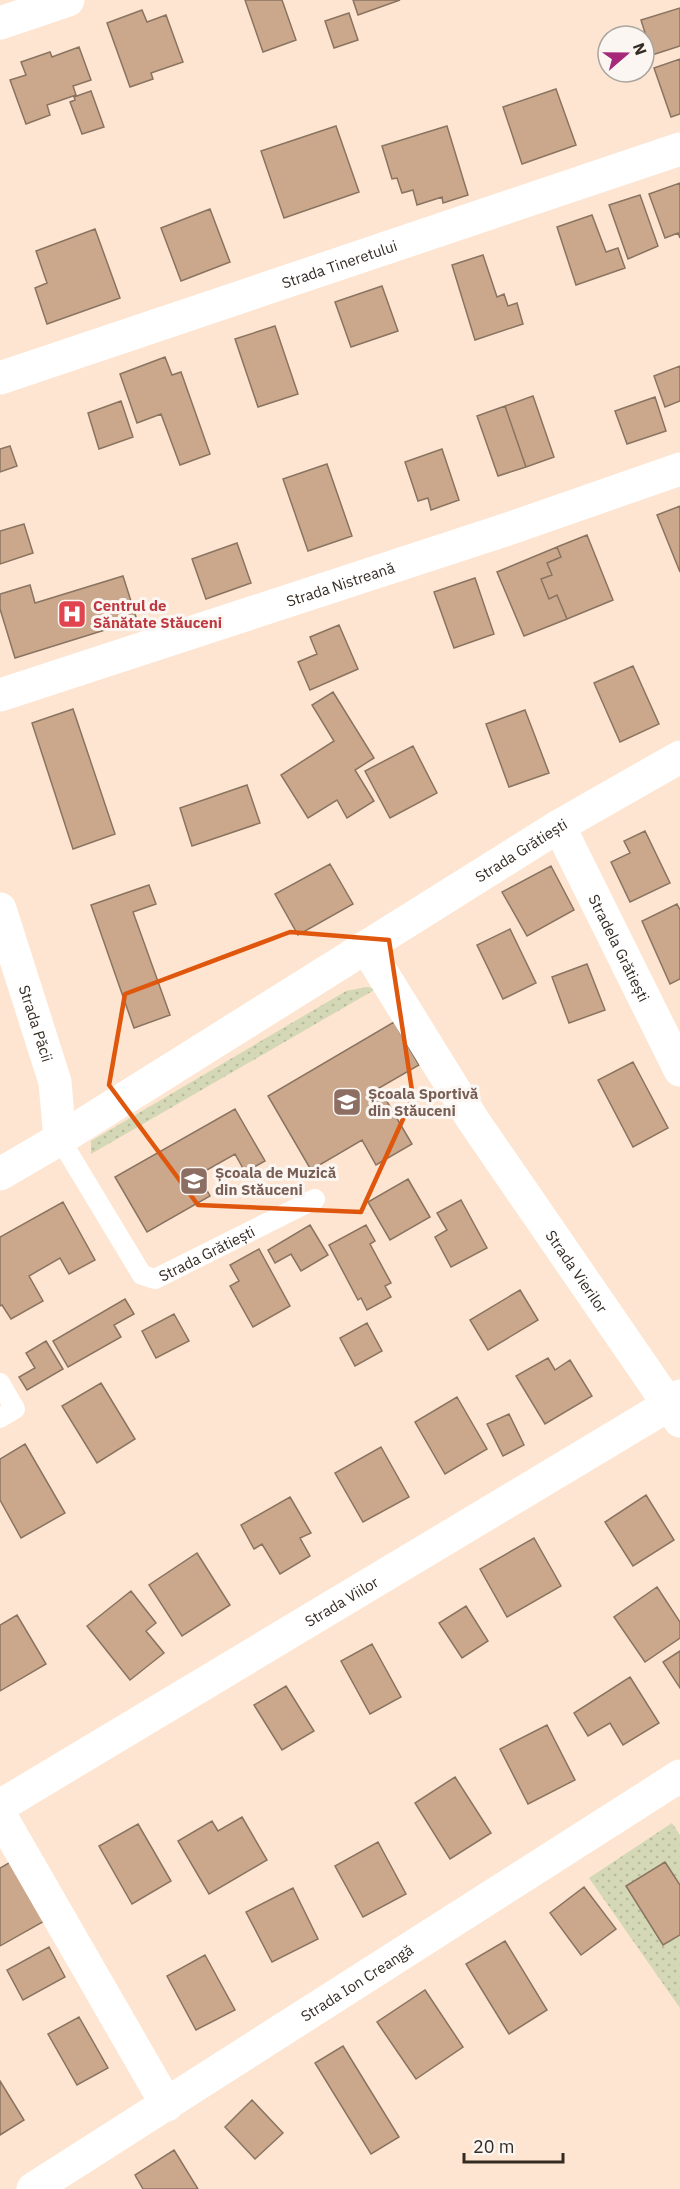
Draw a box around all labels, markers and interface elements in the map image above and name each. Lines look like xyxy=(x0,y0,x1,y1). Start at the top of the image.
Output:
north arrow xyxy=(596,24,656,84)
text: N xyxy=(629,40,651,58)
street label: Strada Tineretului xyxy=(279,235,400,292)
street label: Strada Nistreană xyxy=(284,557,397,610)
place label: Centrul de Sănătate Stăuceni xyxy=(93,596,222,632)
hospital icon: Centrul de Sănătate Stăuceni xyxy=(56,598,88,630)
street label: Strada Grătiești xyxy=(471,814,570,886)
street label: Stradela Grătiești xyxy=(585,891,654,1005)
street label: Strada Păcii xyxy=(15,982,57,1064)
place label: Școala Sportivă din Stăuceni xyxy=(368,1084,479,1120)
school or university icon: Școala Sportivă din Stăuceni xyxy=(331,1086,363,1118)
place label: Școala de Muzică din Stăuceni xyxy=(215,1163,337,1199)
school or university icon: Școala de Muzică din Stăuceni xyxy=(178,1165,210,1197)
street label: Strada Grătiești xyxy=(155,1221,258,1285)
street label: Strada Vierilor xyxy=(542,1226,612,1317)
street label: Strada Viilor xyxy=(301,1572,382,1631)
street label: Strada Ion Creangă xyxy=(297,1940,416,2025)
scale bar xyxy=(464,2126,563,2164)
text: 20 m xyxy=(473,2135,515,2158)

